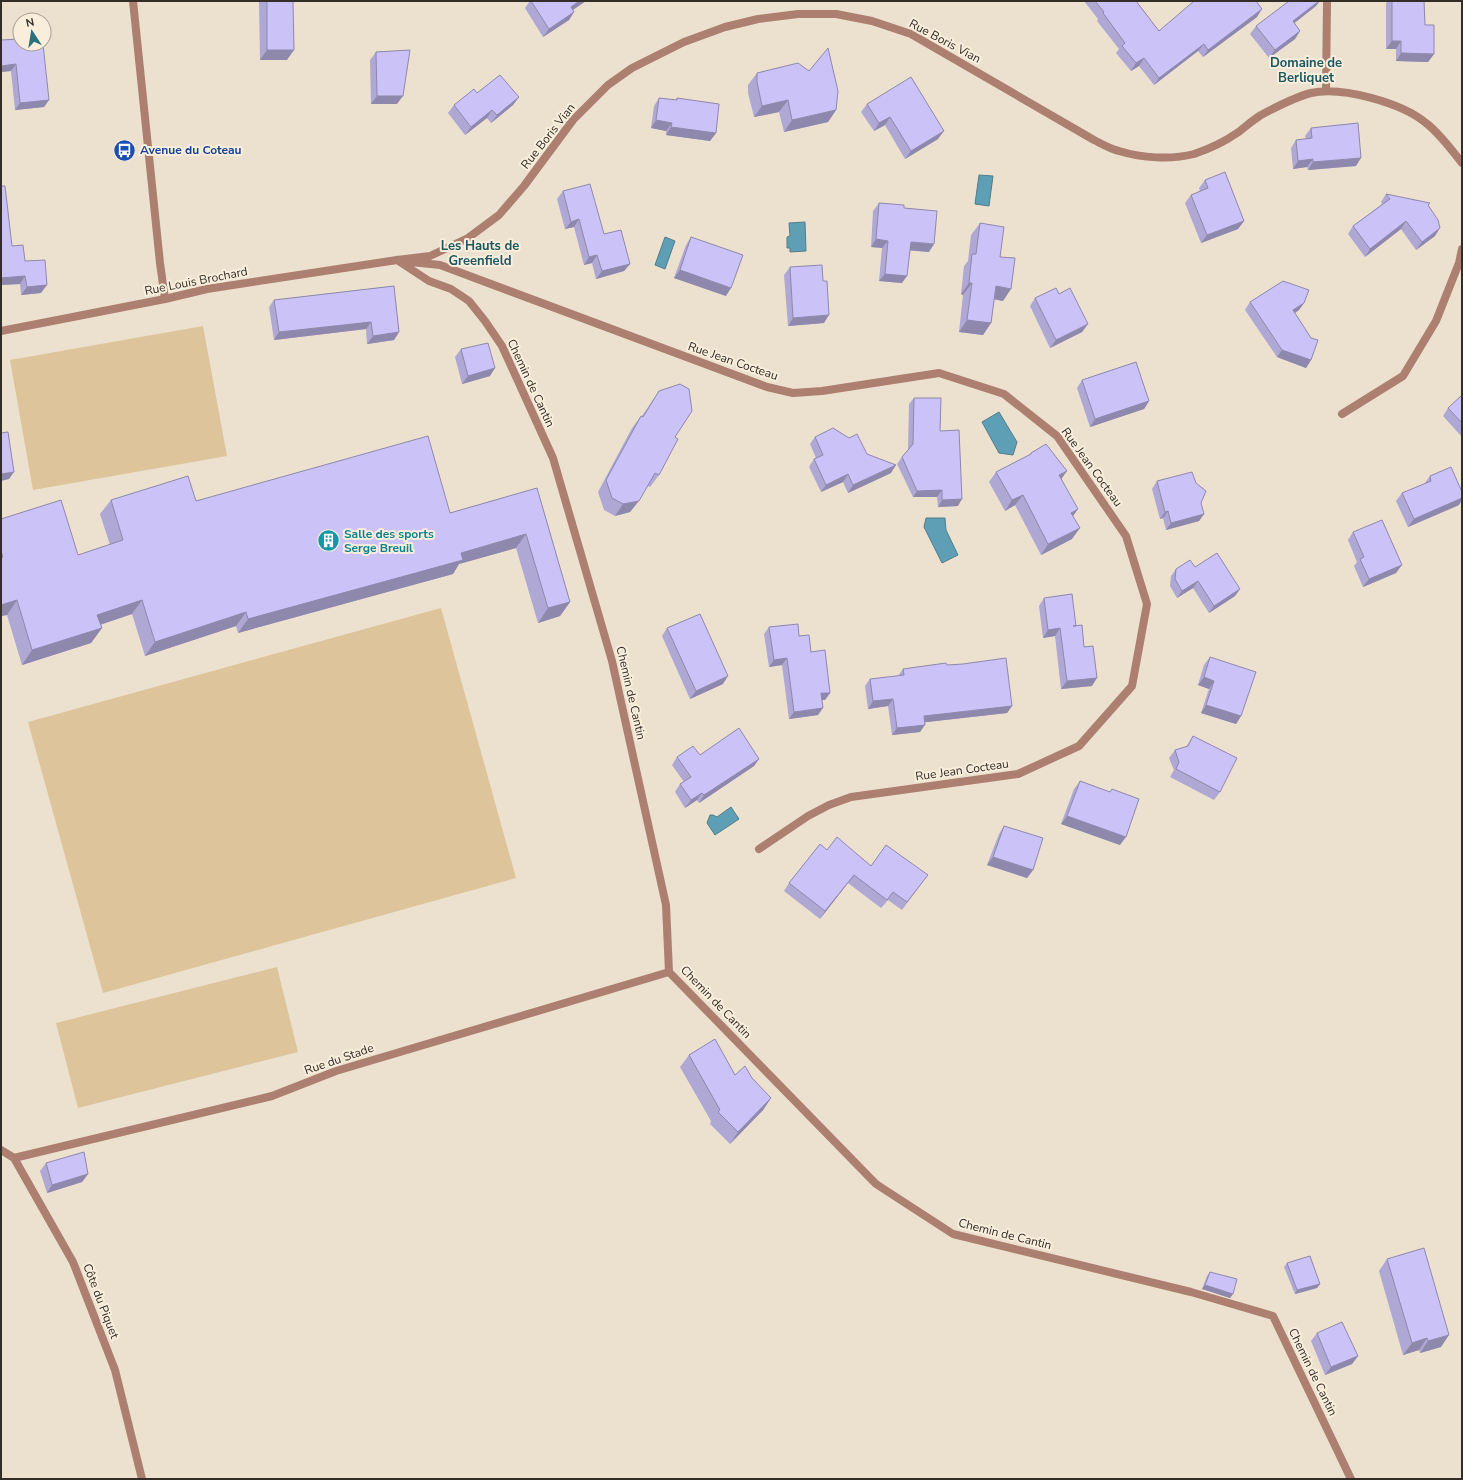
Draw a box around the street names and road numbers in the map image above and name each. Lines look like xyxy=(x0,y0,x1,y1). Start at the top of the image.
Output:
street label: Rue Boris Vian xyxy=(906,15,984,67)
street label: Rue Boris Vian xyxy=(517,100,579,172)
street label: Rue Louis Brochard xyxy=(143,263,249,299)
street label: Chemin de Cantin xyxy=(504,336,558,430)
street label: Rue Jean Cocteau xyxy=(686,338,780,384)
street label: Rue Jean Cocteau xyxy=(1058,424,1126,510)
street label: Chemin de Cantin xyxy=(612,645,650,741)
street label: Rue Jean Cocteau xyxy=(914,756,1010,784)
street label: Chemin de Cantin xyxy=(677,962,755,1042)
street label: Rue du Stade xyxy=(302,1040,376,1078)
street label: Chemin de Cantin xyxy=(957,1215,1053,1253)
street label: Côte du Piquet xyxy=(79,1261,123,1342)
street label: Chemin de Cantin xyxy=(1285,1326,1341,1418)

